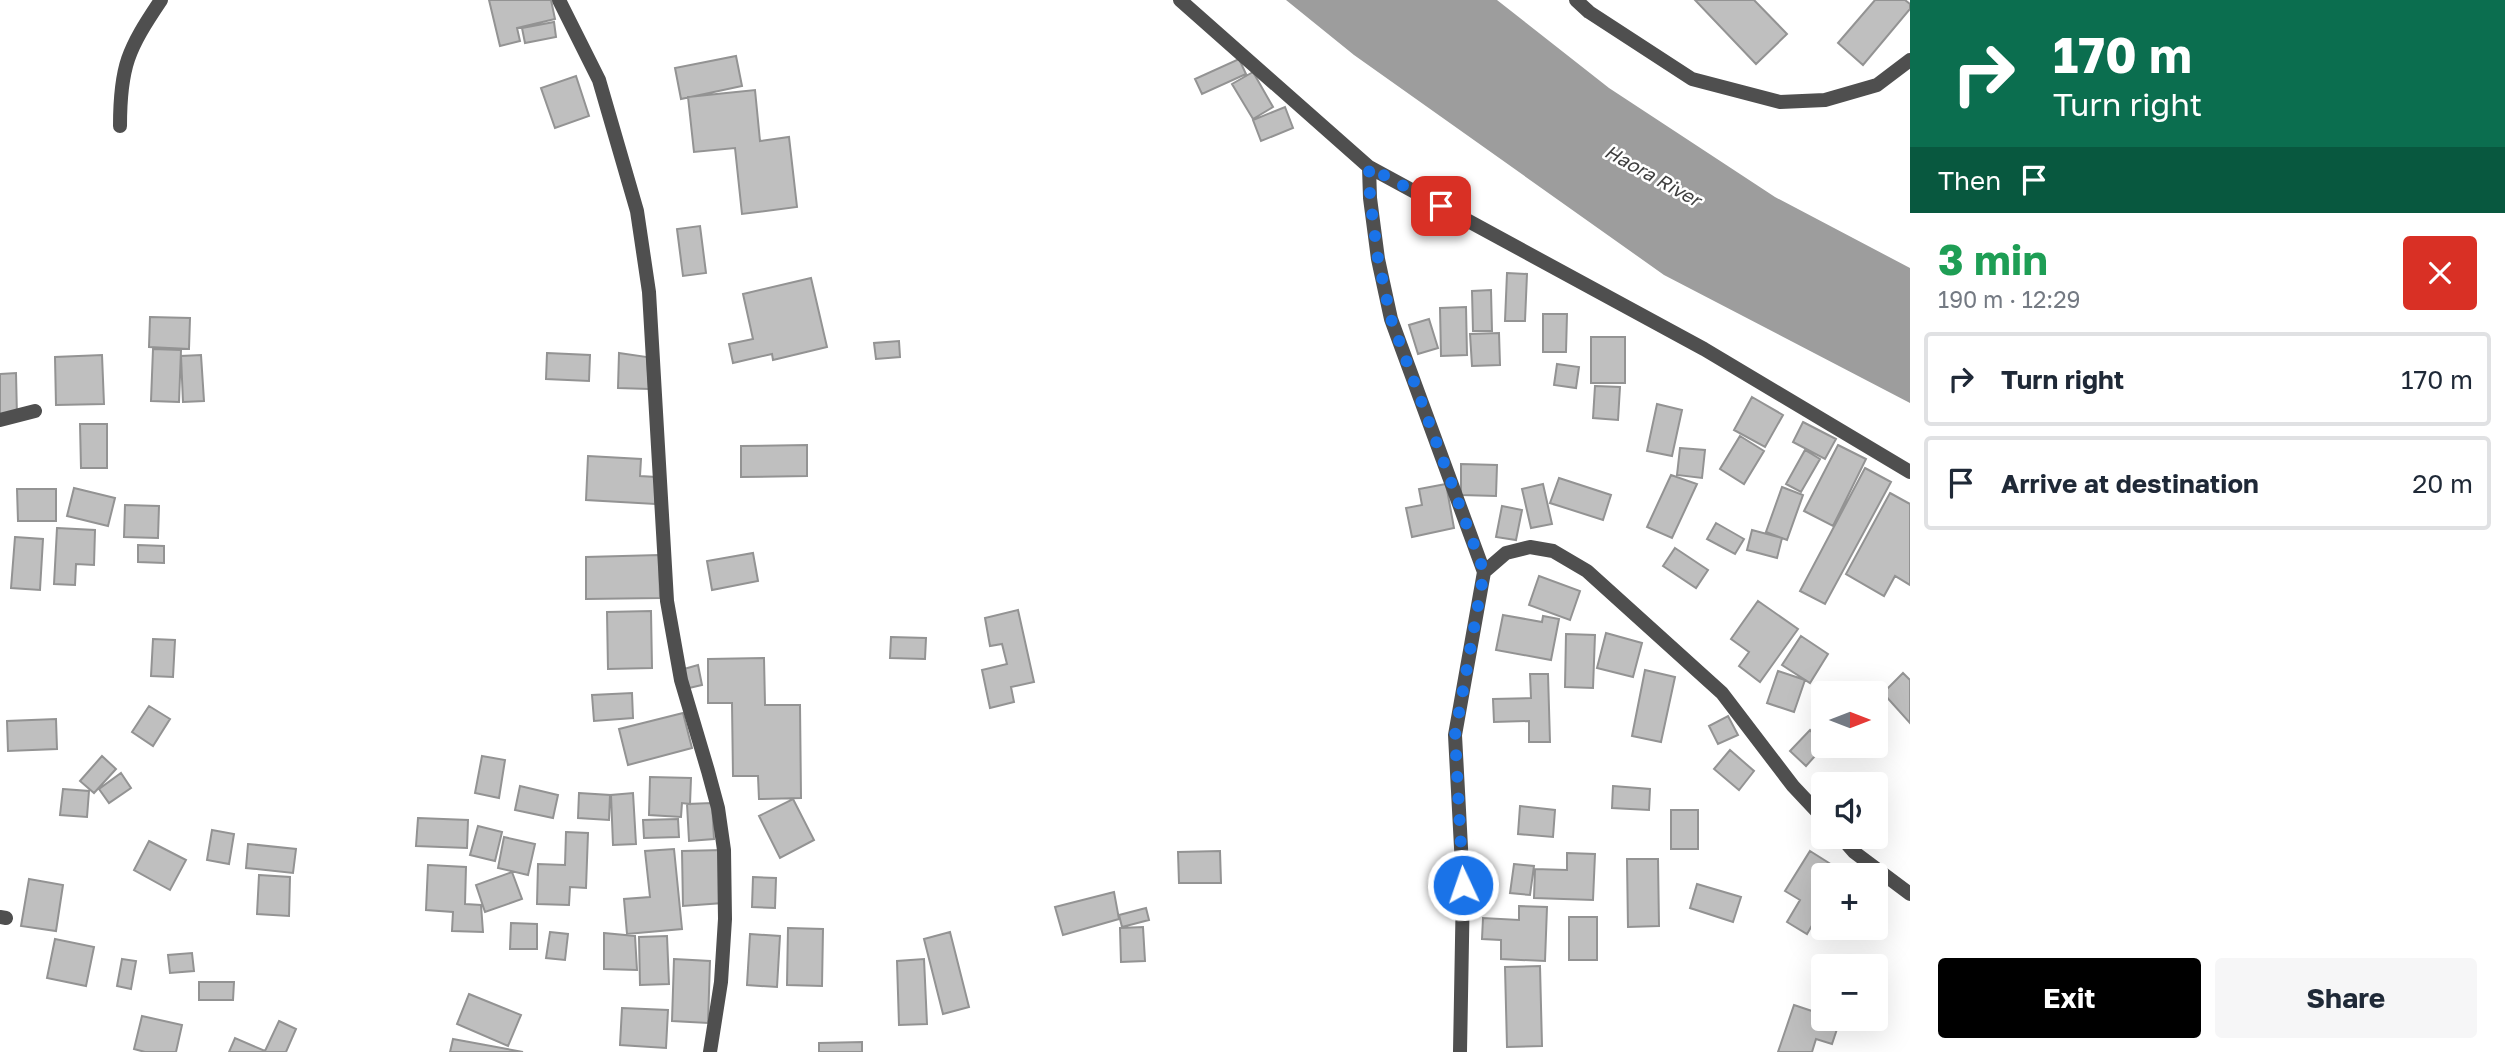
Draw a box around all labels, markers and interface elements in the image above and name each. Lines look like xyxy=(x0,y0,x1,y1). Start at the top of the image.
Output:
text: 170 m xyxy=(2053,25,2192,84)
icon: right xyxy=(1938,28,2029,119)
text: Turn right xyxy=(2053,85,2202,123)
water label: Haora River xyxy=(1601,139,1707,212)
icon: arrive xyxy=(2015,161,2053,199)
text: Then xyxy=(1938,165,2001,196)
pin xyxy=(1411,176,1471,236)
icon: arrive xyxy=(1422,187,1460,225)
text: 3 min xyxy=(1938,234,2048,284)
button: close xyxy=(2403,236,2477,310)
text: 190 m · 12:29 xyxy=(1938,285,2081,313)
icon: right xyxy=(1942,360,1980,398)
text: Turn right xyxy=(2001,364,2124,395)
text: 170 m xyxy=(2401,364,2473,395)
icon: arrive xyxy=(1942,464,1980,502)
text: Arrive at destination xyxy=(2001,468,2259,499)
text: 20 m xyxy=(2412,468,2473,499)
north arrow xyxy=(1811,681,1888,758)
map controls xyxy=(1811,681,1888,1031)
button: sound xyxy=(1811,772,1888,849)
position arrow xyxy=(1426,848,1500,922)
button: + xyxy=(1811,863,1888,940)
button: − xyxy=(1811,954,1888,1031)
button: Exit xyxy=(1938,958,2201,1038)
button: Share xyxy=(2215,958,2477,1038)

